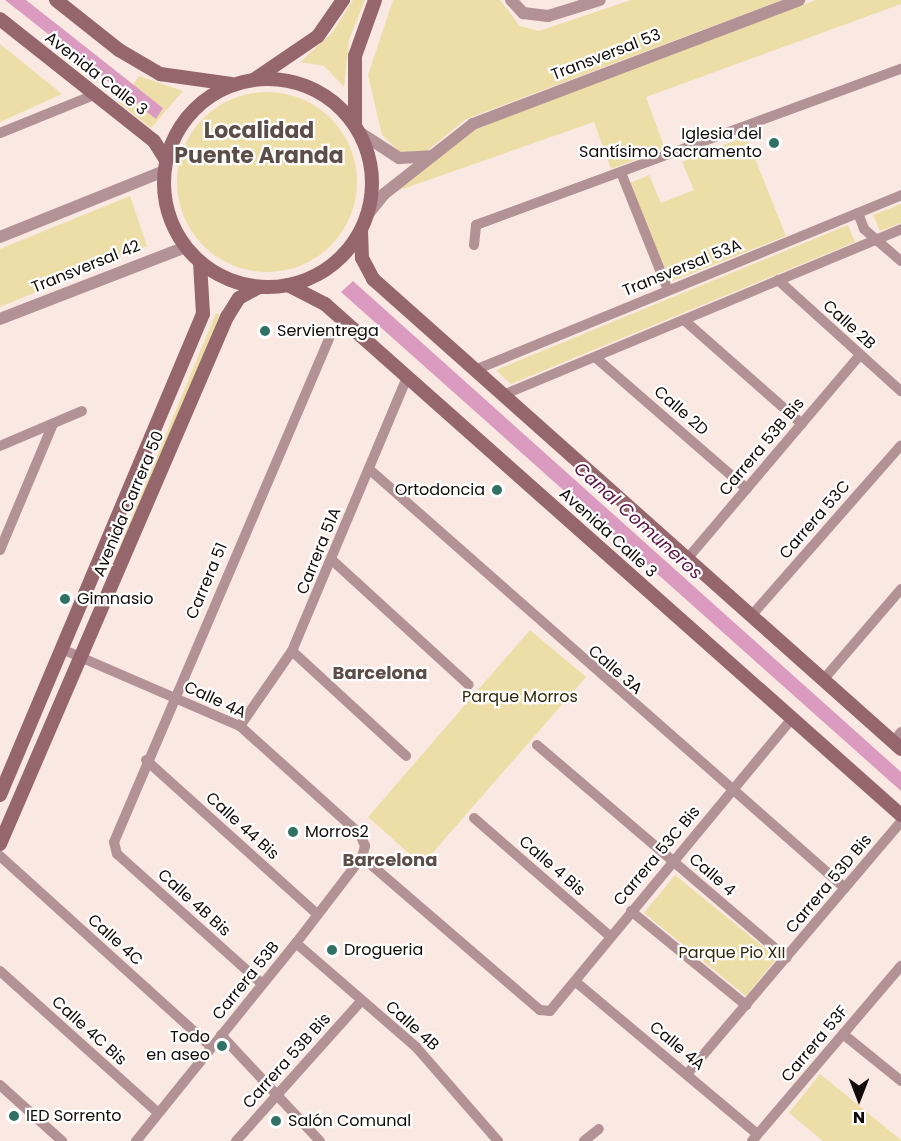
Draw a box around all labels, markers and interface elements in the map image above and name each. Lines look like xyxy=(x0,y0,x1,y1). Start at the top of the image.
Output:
street label: Transversal 53 xyxy=(549,25,663,85)
street label: Avenida Calle 3 xyxy=(41,28,151,120)
district label: Localidad Puente Aranda xyxy=(174,117,344,168)
place label: Iglesia del Santísimo Sacramento xyxy=(579,124,762,162)
marker: Iglesia del Santísimo Sacramento xyxy=(767,136,781,150)
street label: Transversal 53A xyxy=(620,235,744,301)
street label: Transversal 42 xyxy=(29,236,143,298)
street label: Calle 2B xyxy=(819,296,879,354)
place label: Servientrega xyxy=(277,321,379,341)
marker: Servientrega xyxy=(258,324,272,338)
street label: Calle 2D xyxy=(650,382,712,440)
street label: Carrera 53B Bis xyxy=(716,394,808,500)
street label: Avenida Carrera 50 xyxy=(90,428,168,580)
water label: Canal Comuneros xyxy=(569,458,707,584)
street label: Carrera 53C xyxy=(776,477,854,563)
place label: Ortodoncia xyxy=(395,480,485,500)
marker: Ortodoncia xyxy=(490,483,504,497)
street label: Avenida Calle 3 xyxy=(555,484,661,582)
street label: Carrera 51A xyxy=(293,505,345,597)
street label: Carrera 51 xyxy=(182,540,232,622)
place label: Gimnasio xyxy=(77,589,153,609)
marker: Gimnasio xyxy=(58,592,72,606)
street label: Calle 3A xyxy=(584,641,646,699)
district label: Barcelona xyxy=(333,662,427,684)
street label: Calle 4A xyxy=(181,677,249,723)
park label: Parque Morros xyxy=(462,687,578,707)
street label: Calle 44 Bis xyxy=(201,788,283,864)
street label: Carrera 53C Bis xyxy=(610,802,704,910)
place label: Morros2 xyxy=(305,822,369,842)
marker: Morros2 xyxy=(286,825,300,839)
street label: Carrera 53D Bis xyxy=(782,831,876,937)
street label: Calle 4 Bis xyxy=(515,832,589,900)
district label: Barcelona xyxy=(343,849,437,871)
street label: Calle 4 xyxy=(685,850,739,900)
street label: Calle 4B Bis xyxy=(154,865,234,941)
street label: Calle 4C xyxy=(83,910,147,970)
street label: Carrera 53B xyxy=(209,938,283,1024)
place label: Drogueria xyxy=(344,940,423,960)
marker: Drogueria xyxy=(325,943,339,957)
park label: Parque Pio XII xyxy=(679,943,785,963)
street label: Calle 4C Bis xyxy=(48,992,130,1070)
street label: Calle 4B xyxy=(381,997,443,1055)
street label: Carrera 53F xyxy=(778,1002,852,1086)
street label: Carrera 53B Bis xyxy=(239,1009,335,1113)
street label: Calle 4A xyxy=(646,1017,708,1075)
place label: Todo en aseo xyxy=(146,1027,210,1065)
marker: Todo en aseo xyxy=(215,1039,229,1053)
north arrow xyxy=(829,1069,889,1129)
place label: IED Sorrento xyxy=(26,1106,122,1126)
text: N xyxy=(853,1106,865,1129)
marker: IED Sorrento xyxy=(7,1109,21,1123)
place label: Salón Comunal xyxy=(288,1111,411,1131)
marker: Salón Comunal xyxy=(269,1114,283,1128)

